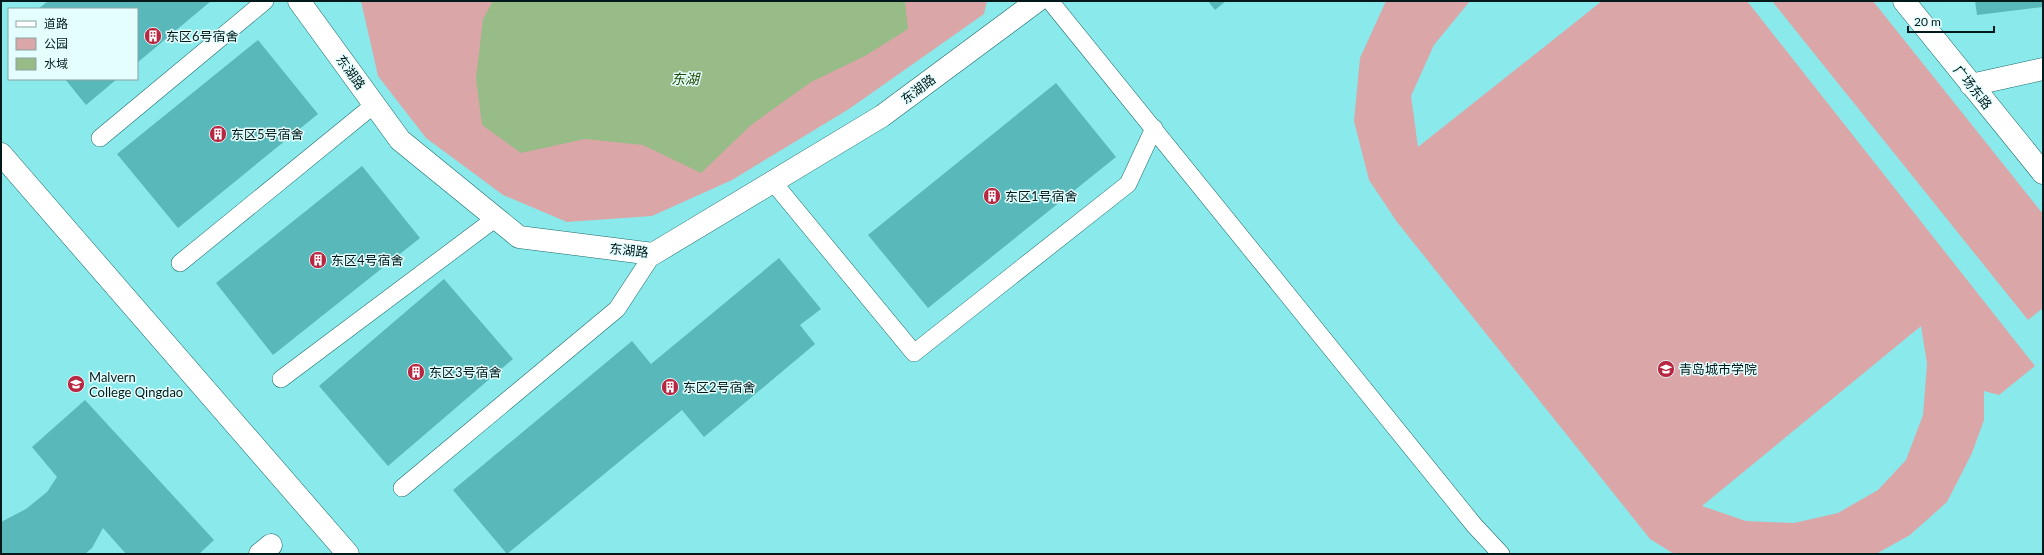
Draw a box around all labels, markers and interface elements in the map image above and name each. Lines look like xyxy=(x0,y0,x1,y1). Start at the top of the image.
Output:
legend xyxy=(8,8,138,80)
scale bar xyxy=(1908,8,1994,34)
text: 20 m xyxy=(1914,14,1941,29)
text: 道路 xyxy=(44,16,68,31)
building icon: 东区6号宿舍 xyxy=(143,26,163,46)
place label: 东区6号宿舍 xyxy=(166,28,239,44)
text: 公园 xyxy=(44,36,68,51)
street label: 东湖路 xyxy=(333,52,369,92)
text: 水域 xyxy=(44,56,68,71)
street label: 广场东路 xyxy=(1950,62,1996,112)
water label: 东湖 xyxy=(671,70,701,87)
street label: 东湖路 xyxy=(898,71,938,107)
building icon: 东区5号宿舍 xyxy=(208,124,228,144)
place label: 东区5号宿舍 xyxy=(231,126,304,142)
building icon: 东区1号宿舍 xyxy=(982,186,1002,206)
place label: 东区1号宿舍 xyxy=(1005,188,1078,204)
street label: 东湖路 xyxy=(609,240,649,260)
building icon: 东区4号宿舍 xyxy=(308,250,328,270)
place label: 东区4号宿舍 xyxy=(331,252,404,268)
school or university icon: 青岛城市学院 xyxy=(1656,359,1676,379)
place label: 青岛城市学院 xyxy=(1679,361,1757,377)
building icon: 东区3号宿舍 xyxy=(406,362,426,382)
place label: 东区3号宿舍 xyxy=(429,364,502,380)
place label: Malvern College Qingdao xyxy=(89,369,183,400)
school or university icon: Malvern College Qingdao xyxy=(66,374,86,394)
building icon: 东区2号宿舍 xyxy=(660,377,680,397)
place label: 东区2号宿舍 xyxy=(683,379,756,395)

